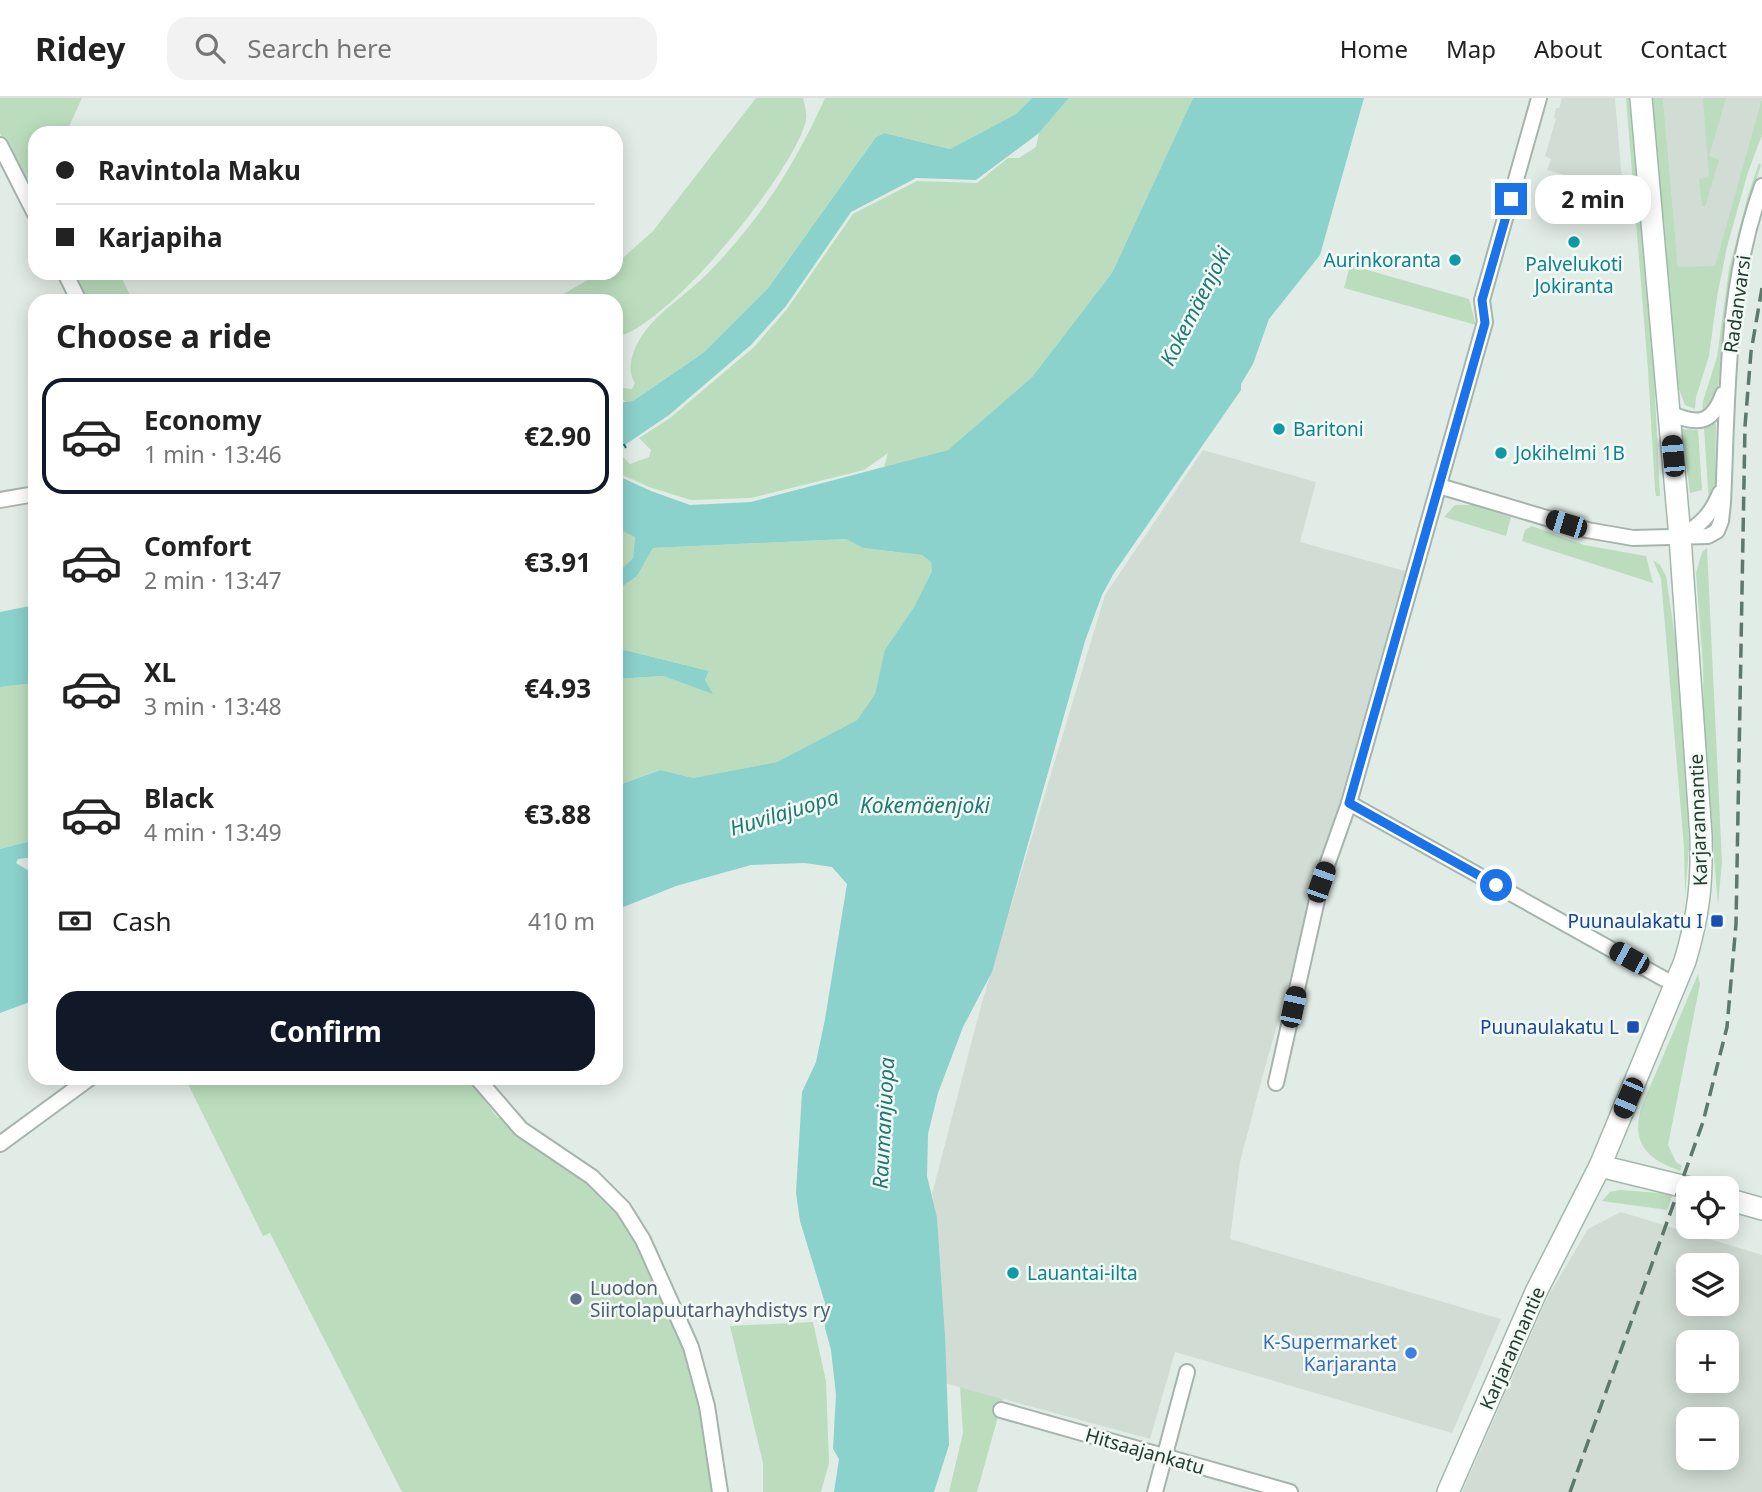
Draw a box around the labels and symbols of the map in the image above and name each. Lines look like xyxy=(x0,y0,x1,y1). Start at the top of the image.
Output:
callout: 2 min xyxy=(1536,174,1651,224)
route end xyxy=(1495,183,1527,215)
marker: Palvelukoti Jokiranta xyxy=(1566,234,1582,250)
water label: Kokemäenjoki xyxy=(1153,241,1237,370)
place label: Aurinkoranta xyxy=(1324,247,1441,273)
place label: Palvelukoti Jokiranta xyxy=(1525,251,1623,299)
marker: Aurinkoranta xyxy=(1447,252,1463,268)
street label: Radanvarsi xyxy=(1717,253,1757,355)
place label: Baritoni xyxy=(1293,416,1364,442)
marker: Baritoni xyxy=(1271,421,1287,437)
car xyxy=(1661,434,1686,478)
place label: Jokihelmi 1B xyxy=(1513,440,1625,466)
marker: Jokihelmi 1B xyxy=(1493,445,1509,461)
car xyxy=(1543,508,1590,540)
street label: Karjarannantie xyxy=(1683,753,1713,887)
water label: Huvilajuopa xyxy=(726,782,842,842)
water label: Kokemäenjoki xyxy=(860,791,991,819)
car xyxy=(1305,859,1338,905)
route start xyxy=(1480,869,1512,901)
place label: Puunaulakatu I xyxy=(1568,908,1703,934)
marker: Puunaulakatu I xyxy=(1709,913,1725,929)
car xyxy=(1606,939,1653,977)
car xyxy=(1279,984,1308,1030)
place label: Puunaulakatu L xyxy=(1480,1014,1619,1040)
marker: Puunaulakatu L xyxy=(1625,1019,1641,1035)
water label: Raumanjuopa xyxy=(866,1056,900,1190)
car xyxy=(1611,1075,1646,1121)
place label: Lauantai-ilta xyxy=(1027,1260,1138,1286)
marker: Lauantai-ilta xyxy=(1005,1265,1021,1281)
place label: Luodon Siirtolapuutarhayhdistys ry xyxy=(590,1275,830,1323)
street label: Karjarannantie xyxy=(1473,1282,1551,1414)
marker: Luodon Siirtolapuutarhayhdistys ry xyxy=(568,1291,584,1307)
place label: K-Supermarket Karjaranta xyxy=(1263,1329,1397,1377)
marker: K-Supermarket Karjaranta xyxy=(1403,1345,1419,1361)
street label: Hitsaajankatu xyxy=(1082,1422,1208,1480)

